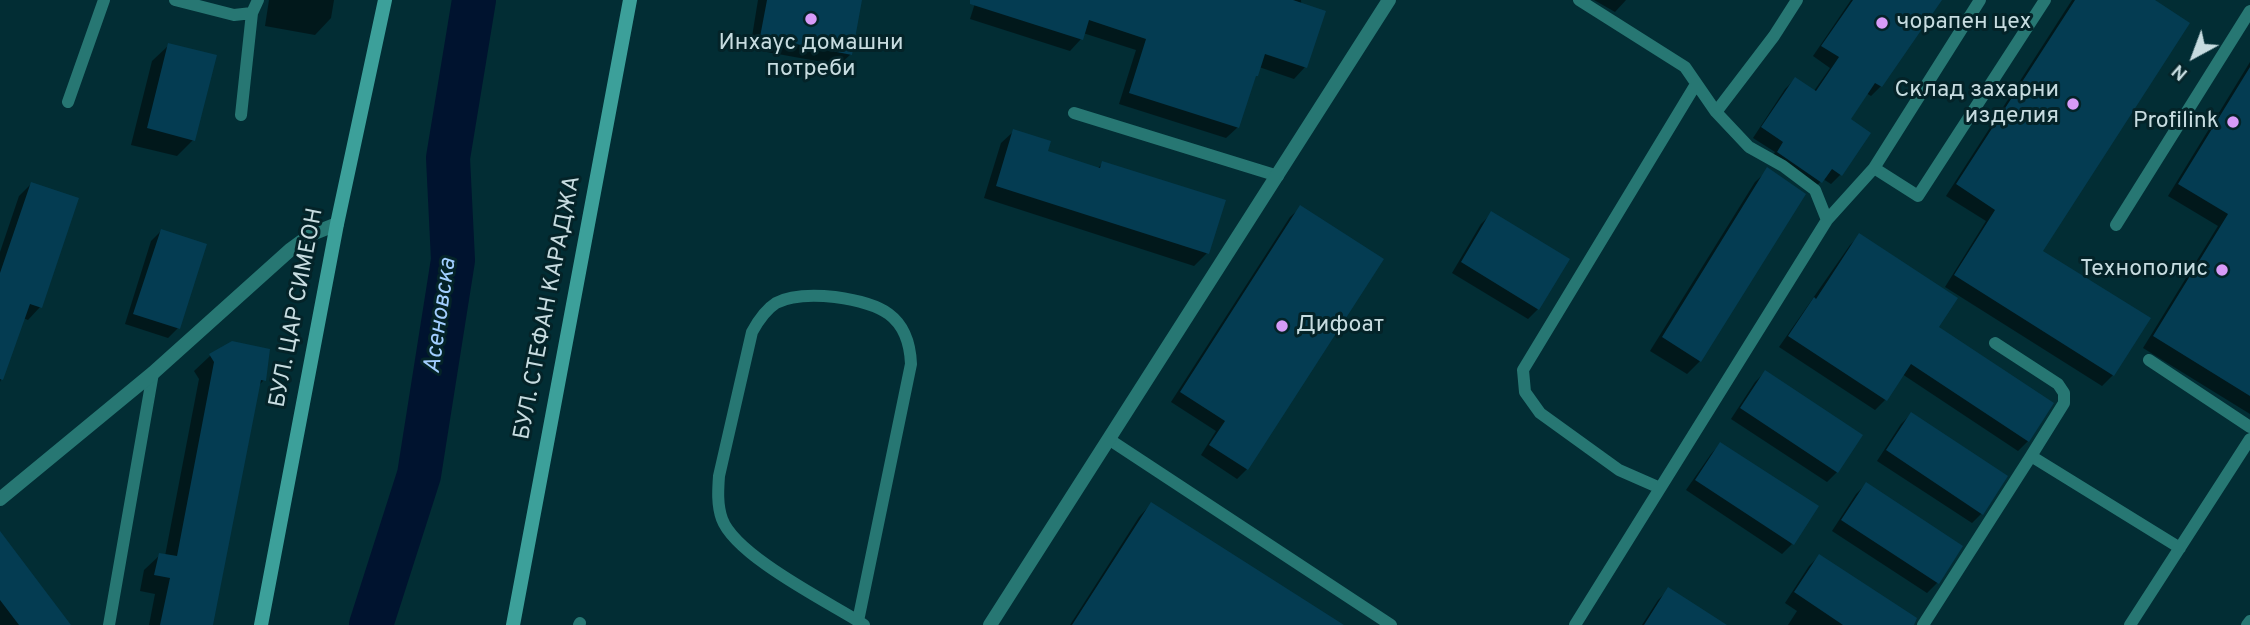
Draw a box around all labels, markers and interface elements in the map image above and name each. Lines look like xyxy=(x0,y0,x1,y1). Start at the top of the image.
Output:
place label: чорапен цех xyxy=(1896,9,2031,37)
marker: Инхаус домашни потреби xyxy=(803,11,819,27)
marker: чорапен цех xyxy=(1874,15,1890,31)
north arrow xyxy=(2159,21,2229,91)
place label: Инхаус домашни потреби xyxy=(718,30,904,84)
text: N xyxy=(2167,58,2193,85)
place label: Склад захарни изделия xyxy=(1894,77,2059,131)
marker: Склад захарни изделия xyxy=(2065,96,2081,112)
place label: Profilink xyxy=(2133,108,2219,136)
marker: Profilink xyxy=(2225,114,2241,130)
street label: БУЛ. СТЕФАН КАРАДЖА xyxy=(510,174,588,442)
street label: БУЛ. ЦАР СИМЕОН xyxy=(265,206,331,410)
water label: Асеновска xyxy=(420,256,464,376)
place label: Технополис xyxy=(2080,256,2208,284)
marker: Технополис xyxy=(2214,262,2230,278)
place label: Дифоат xyxy=(1296,312,1384,340)
marker: Дифоат xyxy=(1274,318,1290,334)

